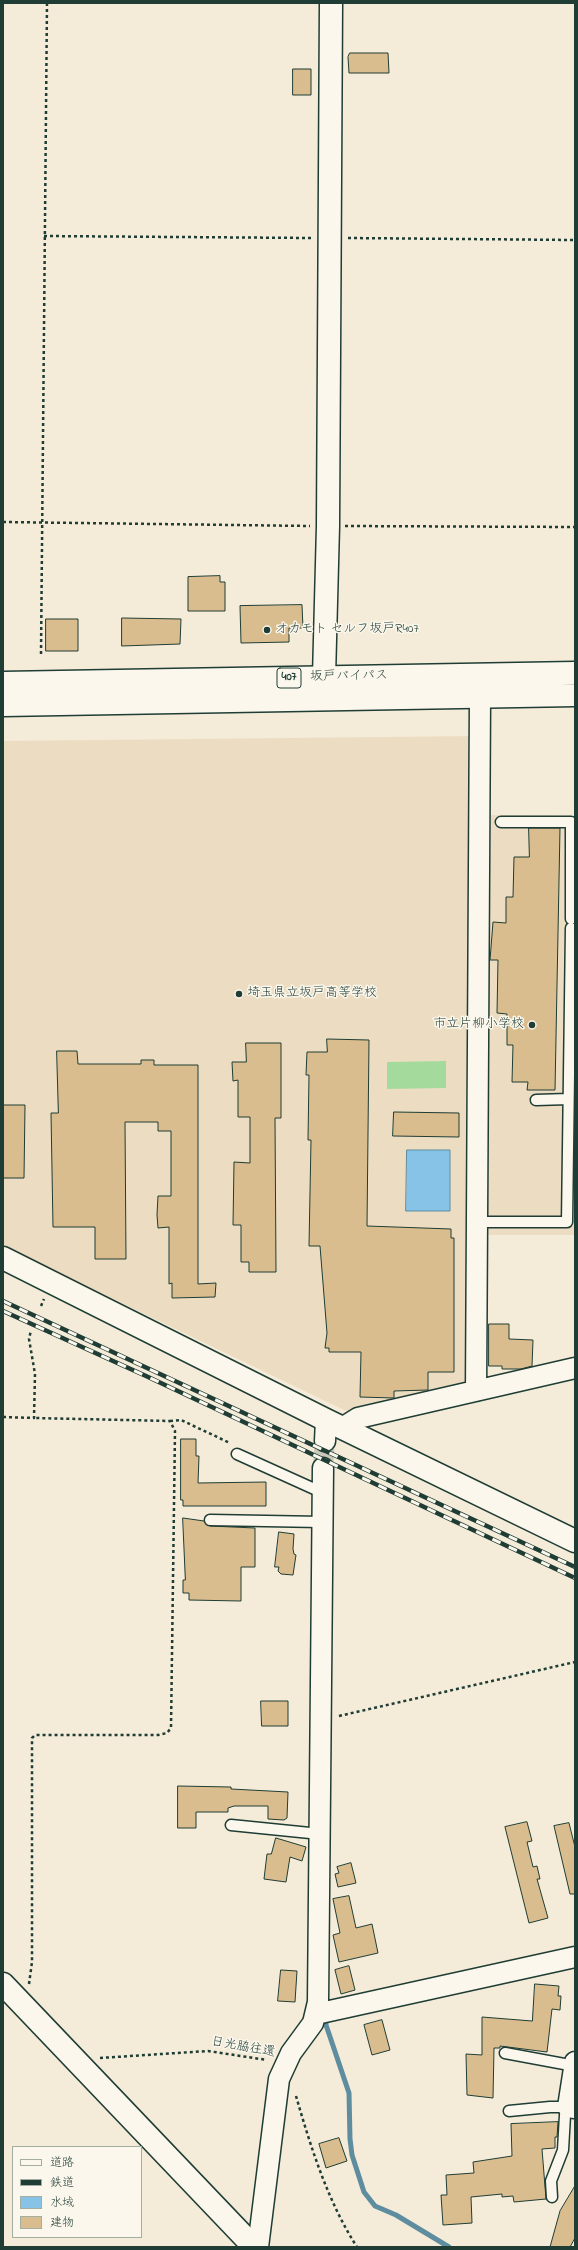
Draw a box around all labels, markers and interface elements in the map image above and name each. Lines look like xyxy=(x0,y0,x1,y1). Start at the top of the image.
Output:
place label: オカモト セルフ坂戸R407 xyxy=(275,622,419,638)
marker: オカモト セルフ坂戸R407 xyxy=(262,625,272,635)
road number: 407 xyxy=(277,668,301,688)
street label: 坂戸バイパス xyxy=(310,669,388,685)
place label: 埼玉県立坂戸高等学校 xyxy=(247,986,377,1002)
marker: 埼玉県立坂戸高等学校 xyxy=(234,989,244,999)
place label: 市立片柳小学校 xyxy=(433,1017,524,1033)
marker: 市立片柳小学校 xyxy=(527,1020,537,1030)
street label: 日光脇往還 xyxy=(210,2035,276,2061)
legend xyxy=(12,2146,142,2238)
text: 道路 xyxy=(50,2154,74,2172)
text: 鉄道 xyxy=(50,2174,74,2192)
text: 水域 xyxy=(50,2194,74,2212)
text: 建物 xyxy=(50,2214,74,2232)

